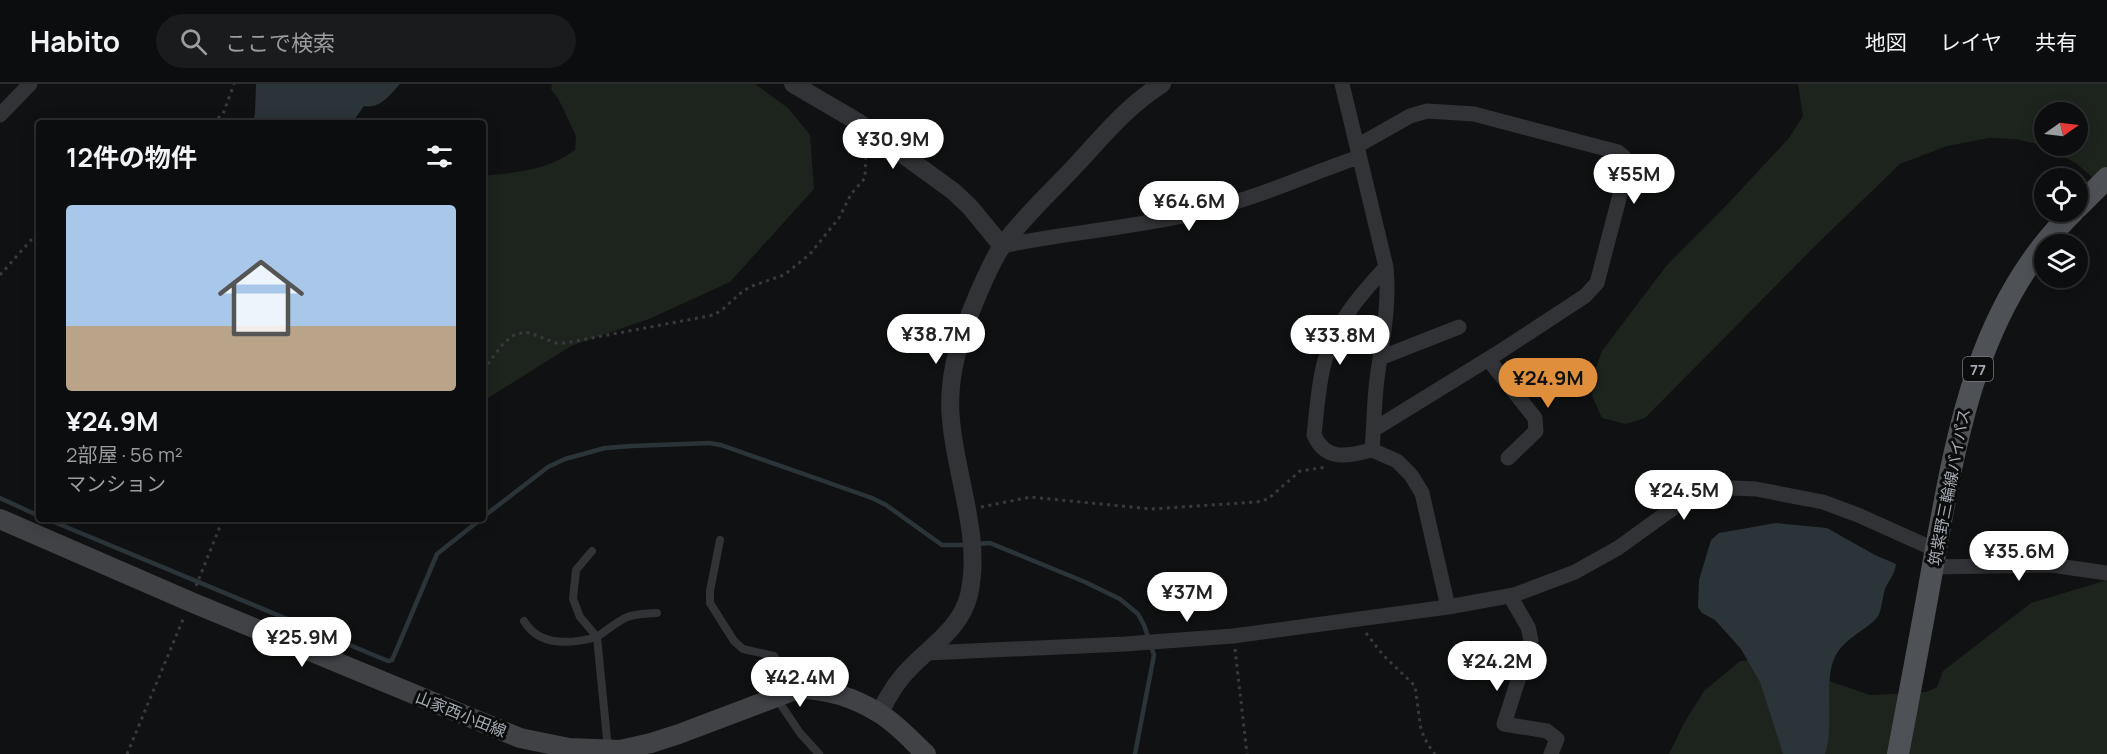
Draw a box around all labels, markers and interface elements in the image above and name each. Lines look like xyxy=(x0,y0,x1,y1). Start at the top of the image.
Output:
search box xyxy=(156,14,576,68)
text: Habito xyxy=(30,22,120,60)
icon: search xyxy=(177,25,210,58)
text: ここで検索 xyxy=(225,28,335,58)
text: 地図 xyxy=(1865,28,1907,56)
text: レイヤ xyxy=(1940,28,2002,56)
text: 共有 xyxy=(2035,28,2077,56)
north arrow xyxy=(2034,102,2088,156)
map controls xyxy=(2034,102,2088,288)
pin: ¥30.9M xyxy=(844,119,942,170)
text: ¥30.9M xyxy=(857,125,929,152)
text: 12件の物件 xyxy=(66,139,197,175)
icon: filters xyxy=(423,140,456,173)
pin: ¥55M xyxy=(1598,154,1670,205)
text: ¥55M xyxy=(1608,160,1660,187)
button: locate xyxy=(2034,168,2088,222)
pin: ¥64.6M xyxy=(1140,181,1238,232)
text: ¥64.6M xyxy=(1153,187,1225,214)
button: layers xyxy=(2034,234,2088,288)
icon: home xyxy=(207,244,315,352)
pin: ¥38.7M xyxy=(887,314,985,365)
pin: ¥33.8M xyxy=(1291,315,1389,366)
text: ¥38.7M xyxy=(901,320,971,347)
text: ¥33.8M xyxy=(1305,321,1375,348)
road number: 77 xyxy=(1963,357,1993,381)
pin: ¥24.9M xyxy=(1499,358,1597,409)
text: ¥24.9M xyxy=(1512,364,1584,391)
text: ¥24.9M xyxy=(66,403,158,439)
street label: 筑紫野三輪線バイパス xyxy=(1923,407,1975,567)
text: 2部屋 · 56 m² xyxy=(66,441,183,468)
text: マンション xyxy=(66,470,166,497)
pin: ¥24.5M xyxy=(1635,470,1733,521)
text: ¥24.5M xyxy=(1649,476,1719,503)
pin: ¥35.6M xyxy=(1970,531,2068,582)
text: ¥35.6M xyxy=(1983,537,2055,564)
pin: ¥37M xyxy=(1151,572,1223,623)
text: ¥37M xyxy=(1161,578,1213,605)
pin: ¥25.9M xyxy=(253,617,351,668)
text: ¥25.9M xyxy=(266,623,338,650)
pin: ¥24.2M xyxy=(1448,641,1546,692)
text: ¥24.2M xyxy=(1462,647,1532,674)
pin: ¥42.4M xyxy=(751,657,849,708)
text: ¥42.4M xyxy=(765,663,835,690)
street label: 山家西小田線 xyxy=(412,686,510,742)

